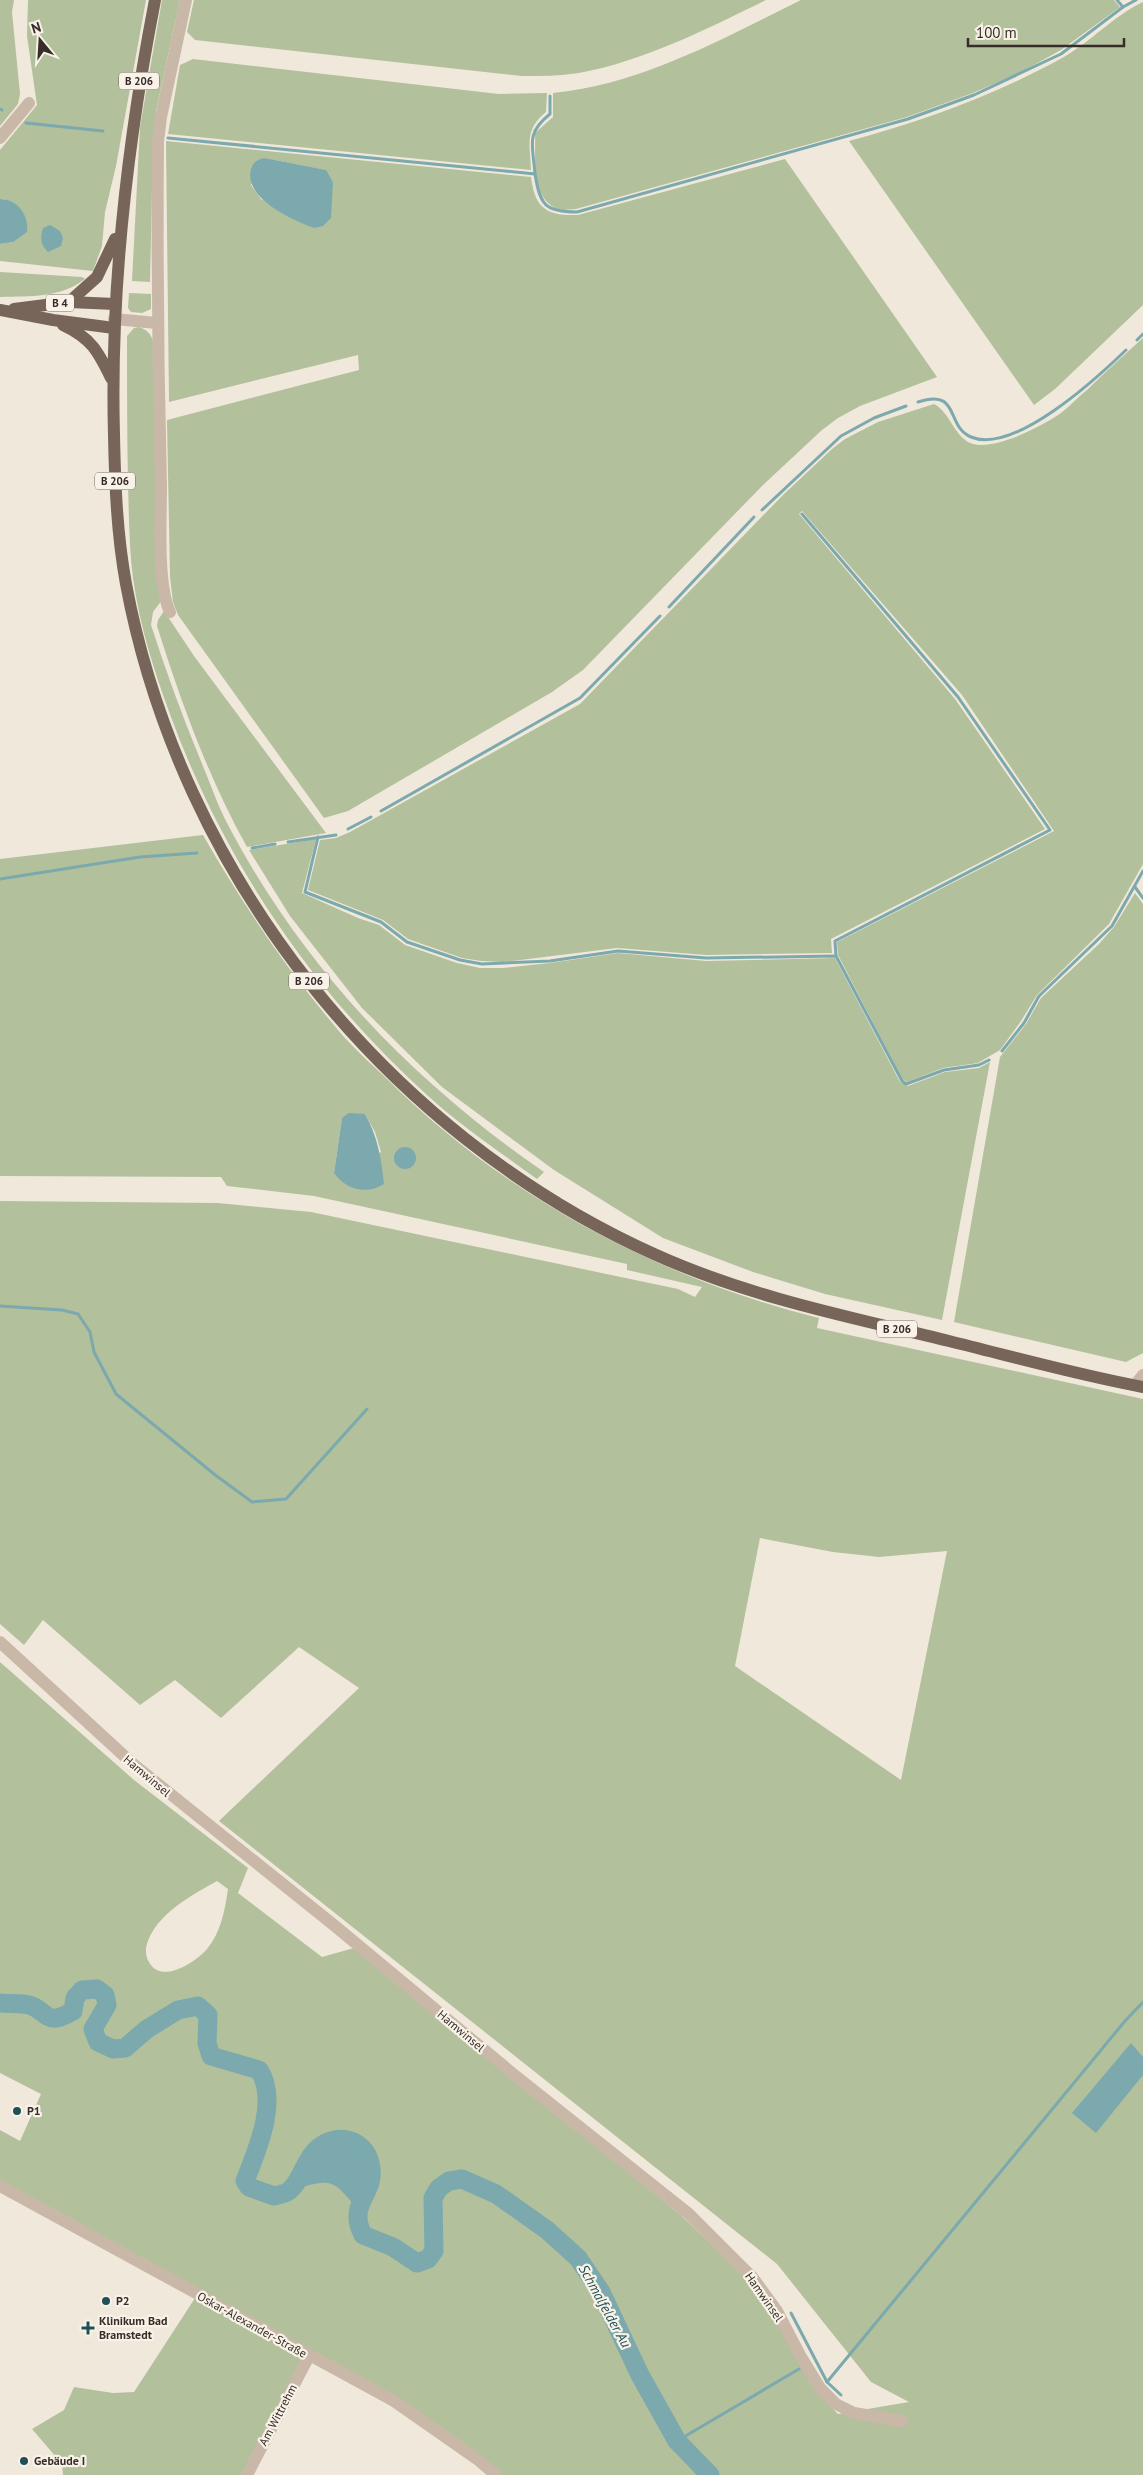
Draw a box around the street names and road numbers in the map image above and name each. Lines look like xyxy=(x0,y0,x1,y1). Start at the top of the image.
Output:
road number: B 206 xyxy=(119,72,159,90)
road number: B 4 xyxy=(46,294,74,312)
road number: B 206 xyxy=(95,472,135,490)
road number: B 206 xyxy=(289,972,329,989)
road number: B 206 xyxy=(877,1320,917,1338)
street label: Hamwinsel xyxy=(121,1752,174,1800)
street label: Hamwinsel xyxy=(435,2007,488,2055)
street label: Hamwinsel xyxy=(742,2269,787,2325)
street label: Oskar-Alexander-Straße xyxy=(195,2288,310,2361)
street label: Am Wittrehm xyxy=(255,2381,300,2448)

